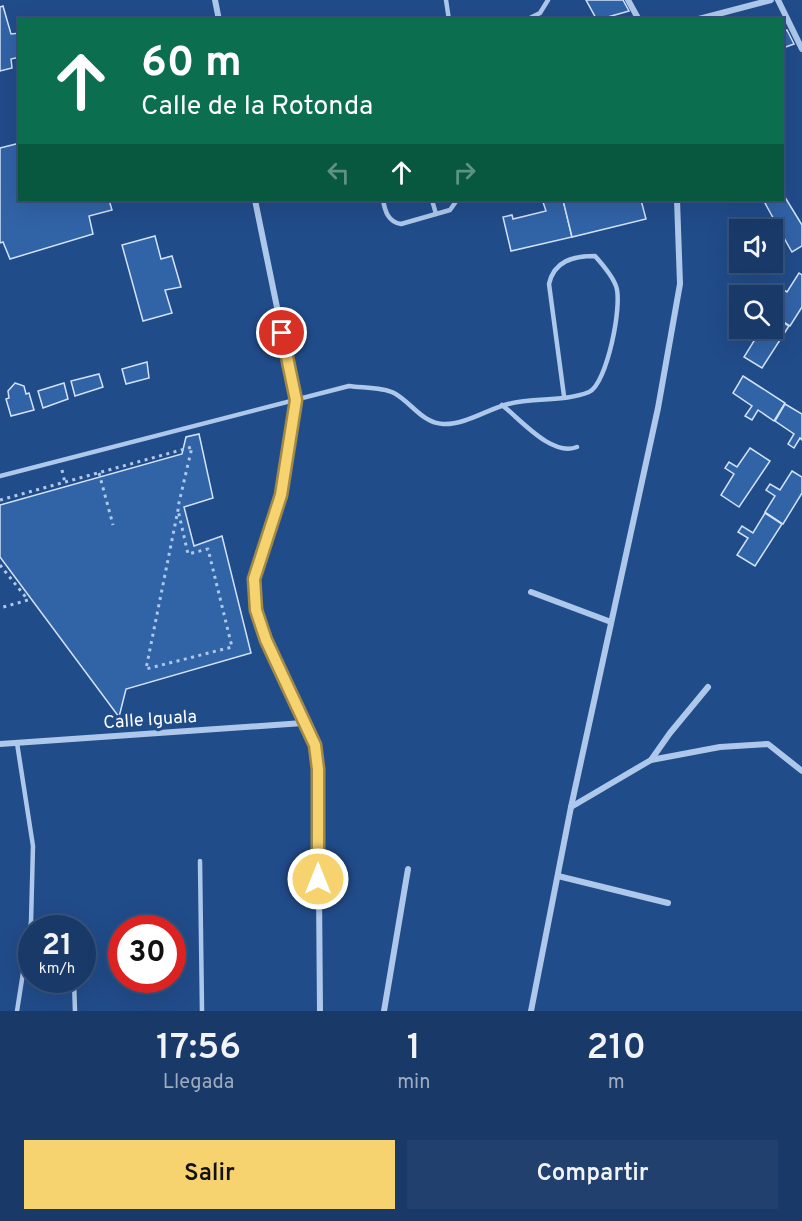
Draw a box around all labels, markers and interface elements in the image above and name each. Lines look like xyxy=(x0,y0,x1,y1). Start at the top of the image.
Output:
text: 60 m xyxy=(141,38,242,91)
icon: ahead xyxy=(42,42,120,120)
text: Calle de la Rotonda xyxy=(141,90,373,124)
icon: left xyxy=(322,156,355,189)
icon: ahead xyxy=(385,156,418,189)
icon: right xyxy=(448,156,481,189)
map controls xyxy=(729,219,783,339)
button: sound xyxy=(729,219,783,273)
button: search xyxy=(729,285,783,339)
pin xyxy=(256,307,307,358)
icon: arrive xyxy=(265,316,298,349)
street label: Calle Iguala xyxy=(103,706,198,735)
position arrow xyxy=(286,847,350,911)
speed limit sign: 30 xyxy=(108,915,186,993)
text: 21 xyxy=(42,928,72,965)
text: km/h xyxy=(39,960,75,979)
text: 17:56 xyxy=(156,1026,241,1072)
text: 1 xyxy=(407,1026,421,1072)
text: 210 xyxy=(586,1026,646,1072)
text: Llegada xyxy=(163,1070,234,1096)
text: min xyxy=(397,1070,430,1096)
text: m xyxy=(608,1070,625,1096)
button: Salir xyxy=(24,1140,395,1209)
button: Compartir xyxy=(407,1140,778,1209)

